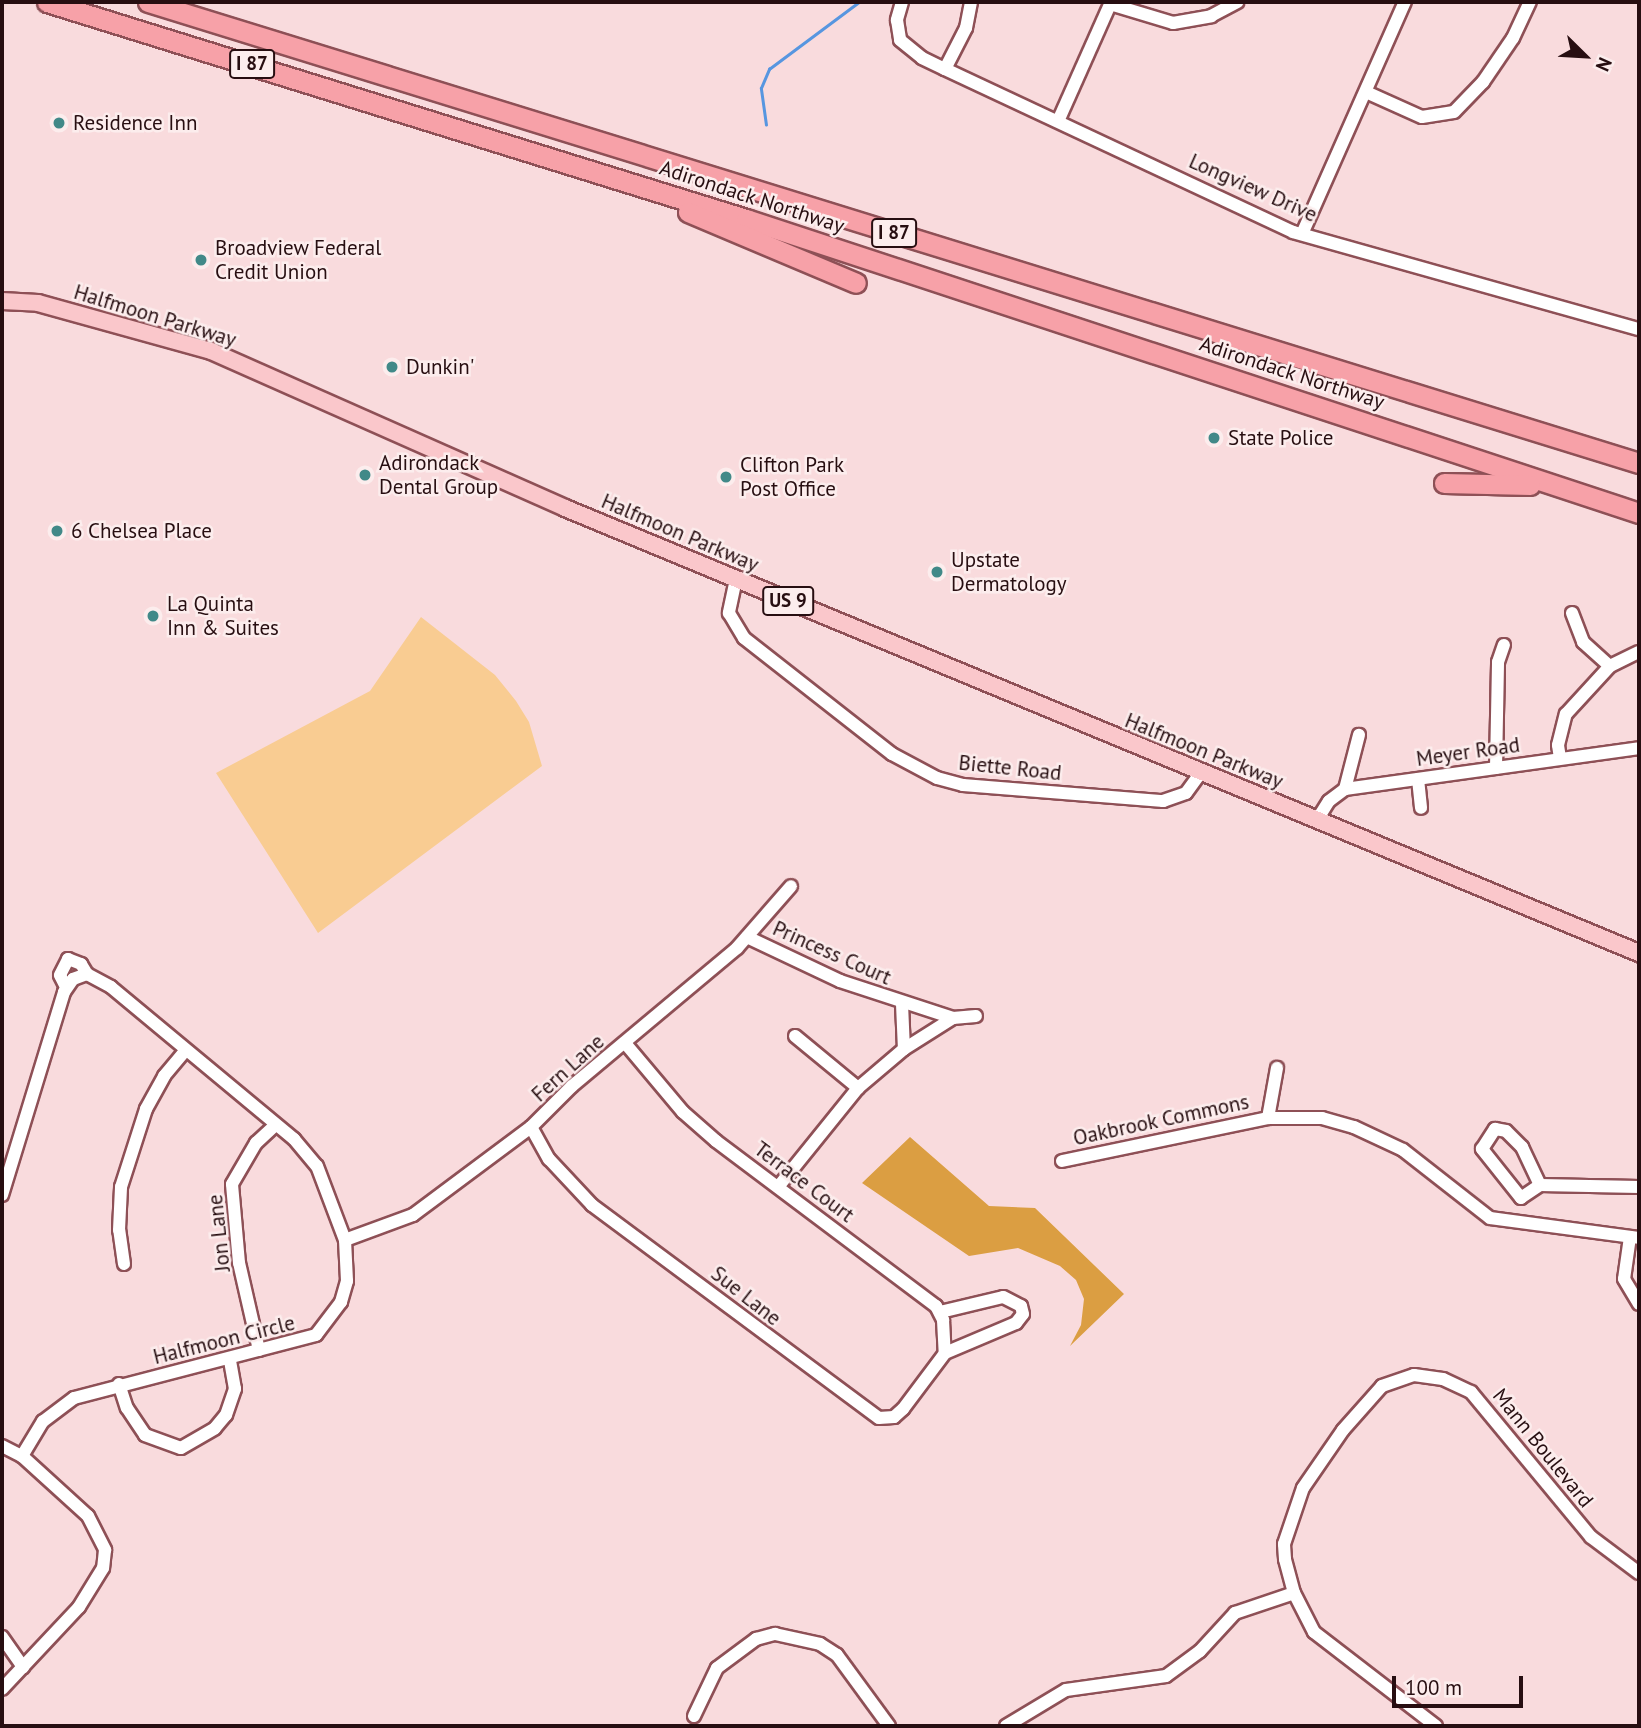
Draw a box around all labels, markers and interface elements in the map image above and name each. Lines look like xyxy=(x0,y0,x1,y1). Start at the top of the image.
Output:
north arrow xyxy=(1550,21,1620,91)
road number: I 87 xyxy=(228,48,276,80)
text: N xyxy=(1591,54,1618,75)
place label: Residence Inn xyxy=(73,110,197,136)
marker: Residence Inn xyxy=(51,115,67,131)
street label: Longview Drive xyxy=(1185,148,1321,228)
street label: Adirondack Northway xyxy=(656,155,848,239)
road number: I 87 xyxy=(870,218,918,248)
place label: Broadview Federal Credit Union xyxy=(215,235,382,285)
marker: Broadview Federal Credit Union xyxy=(193,252,209,268)
street label: Halfmoon Parkway xyxy=(71,279,239,353)
street label: Adirondack Northway xyxy=(1196,331,1388,415)
place label: Dunkin' xyxy=(406,354,474,380)
marker: Dunkin' xyxy=(384,359,400,375)
place label: State Police xyxy=(1228,425,1334,451)
marker: State Police xyxy=(1206,430,1222,446)
place label: Adirondack Dental Group xyxy=(379,450,498,500)
place label: Clifton Park Post Office xyxy=(740,452,844,502)
marker: Adirondack Dental Group xyxy=(357,467,373,483)
marker: Clifton Park Post Office xyxy=(718,469,734,485)
street label: Halfmoon Parkway xyxy=(598,489,762,577)
place label: 6 Chelsea Place xyxy=(71,518,212,544)
marker: 6 Chelsea Place xyxy=(49,523,65,539)
place label: Upstate Dermatology xyxy=(951,547,1067,597)
marker: Upstate Dermatology xyxy=(929,564,945,580)
road number: US 9 xyxy=(762,586,814,616)
place label: La Quinta Inn & Suites xyxy=(167,591,279,641)
marker: La Quinta Inn & Suites xyxy=(145,608,161,624)
street label: Halfmoon Parkway xyxy=(1121,708,1287,794)
street label: Meyer Road xyxy=(1415,732,1521,772)
street label: Biette Road xyxy=(957,750,1063,786)
street label: Princess Court xyxy=(769,916,895,990)
street label: Fern Lane xyxy=(527,1029,609,1107)
street label: Oakbrook Commons xyxy=(1070,1089,1252,1151)
street label: Terrace Court xyxy=(749,1136,859,1228)
street label: Jon Lane xyxy=(202,1193,236,1273)
street label: Sue Lane xyxy=(706,1261,786,1331)
street label: Halfmoon Circle xyxy=(151,1310,297,1370)
street label: Mann Boulevard xyxy=(1487,1383,1599,1513)
scale bar xyxy=(1396,1662,1527,1706)
text: 100 m xyxy=(1405,1674,1462,1701)

